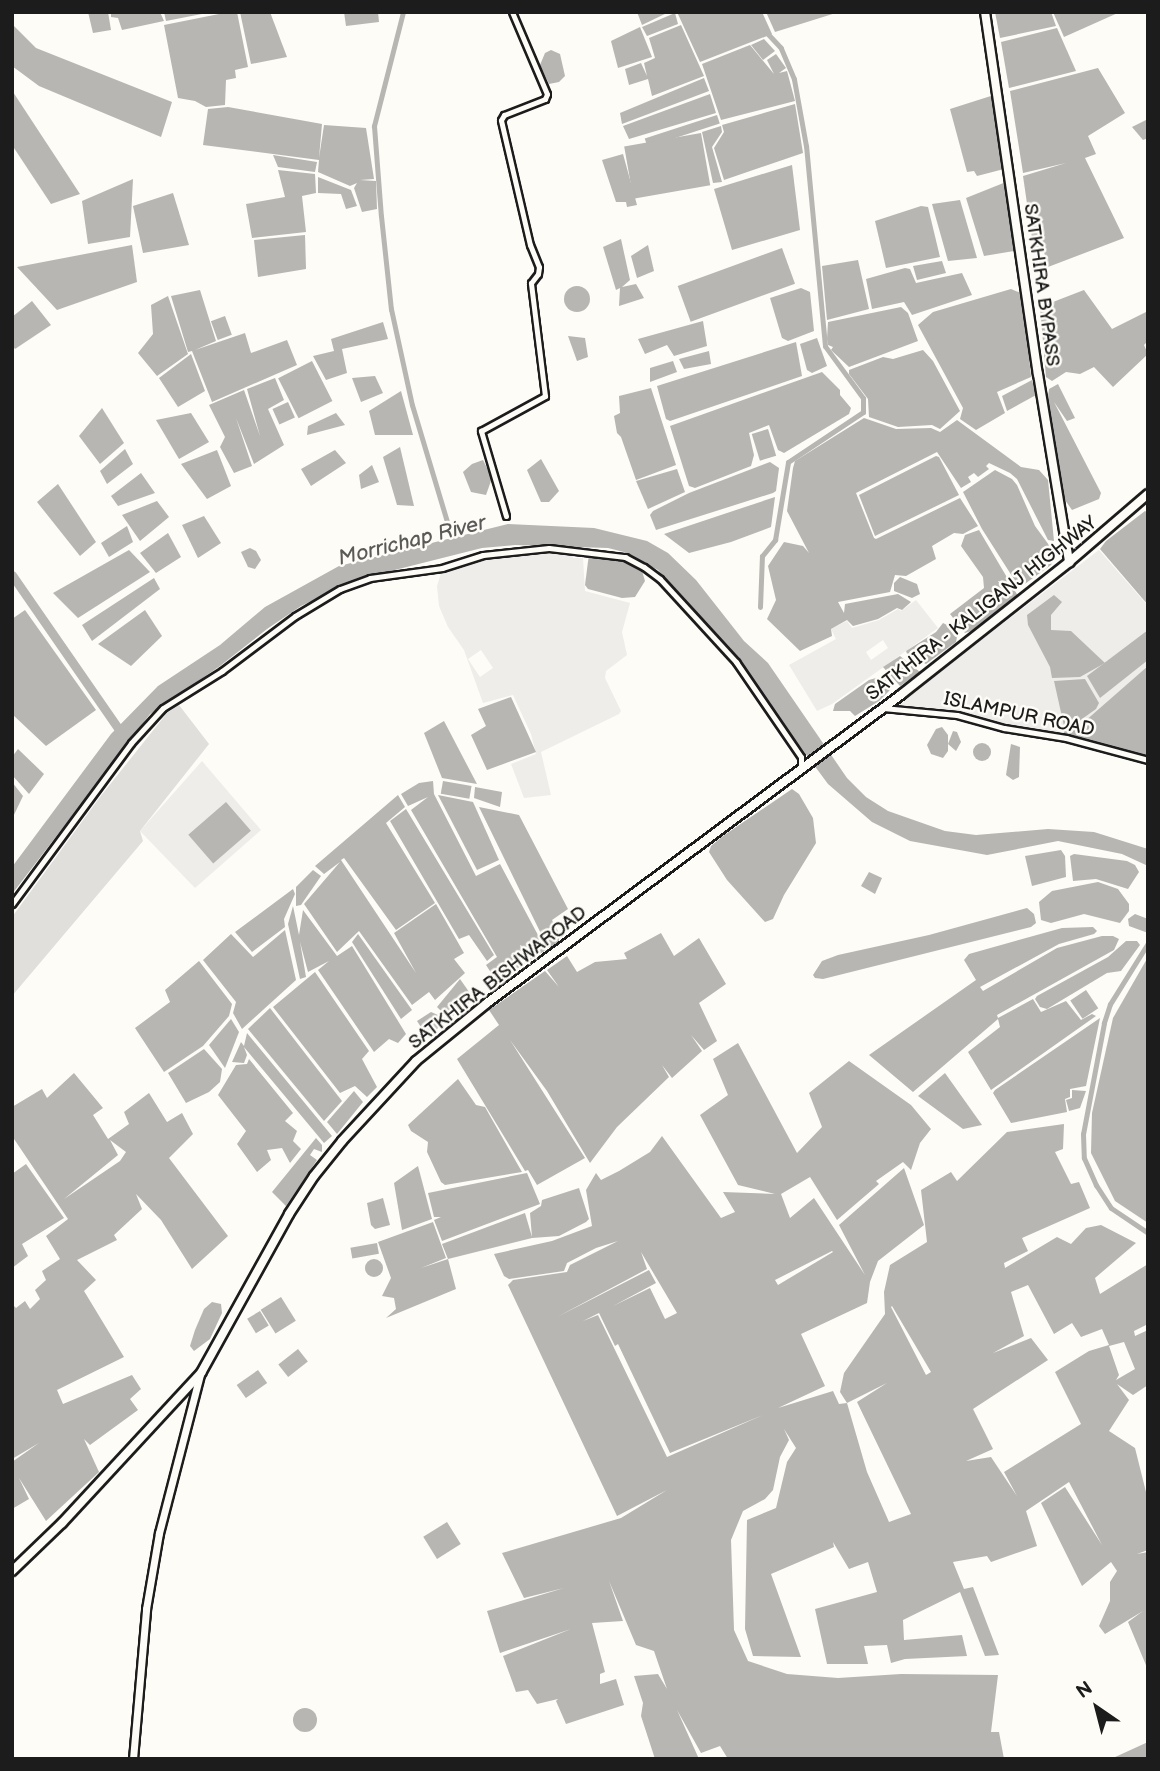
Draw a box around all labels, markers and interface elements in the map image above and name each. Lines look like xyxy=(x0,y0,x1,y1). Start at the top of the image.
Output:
street label: SATKHIRA BYPASS xyxy=(1018,202,1064,368)
water label: Morrichap River xyxy=(336,510,488,572)
street label: SATKHIRA - KALIGANJ HIGHWAY xyxy=(862,511,1102,707)
street label: ISLAMPUR ROAD xyxy=(941,688,1097,742)
street label: SATKHIRA BISHWAROAD xyxy=(404,901,592,1055)
north arrow xyxy=(1062,1673,1132,1743)
text: N xyxy=(1072,1677,1097,1704)

